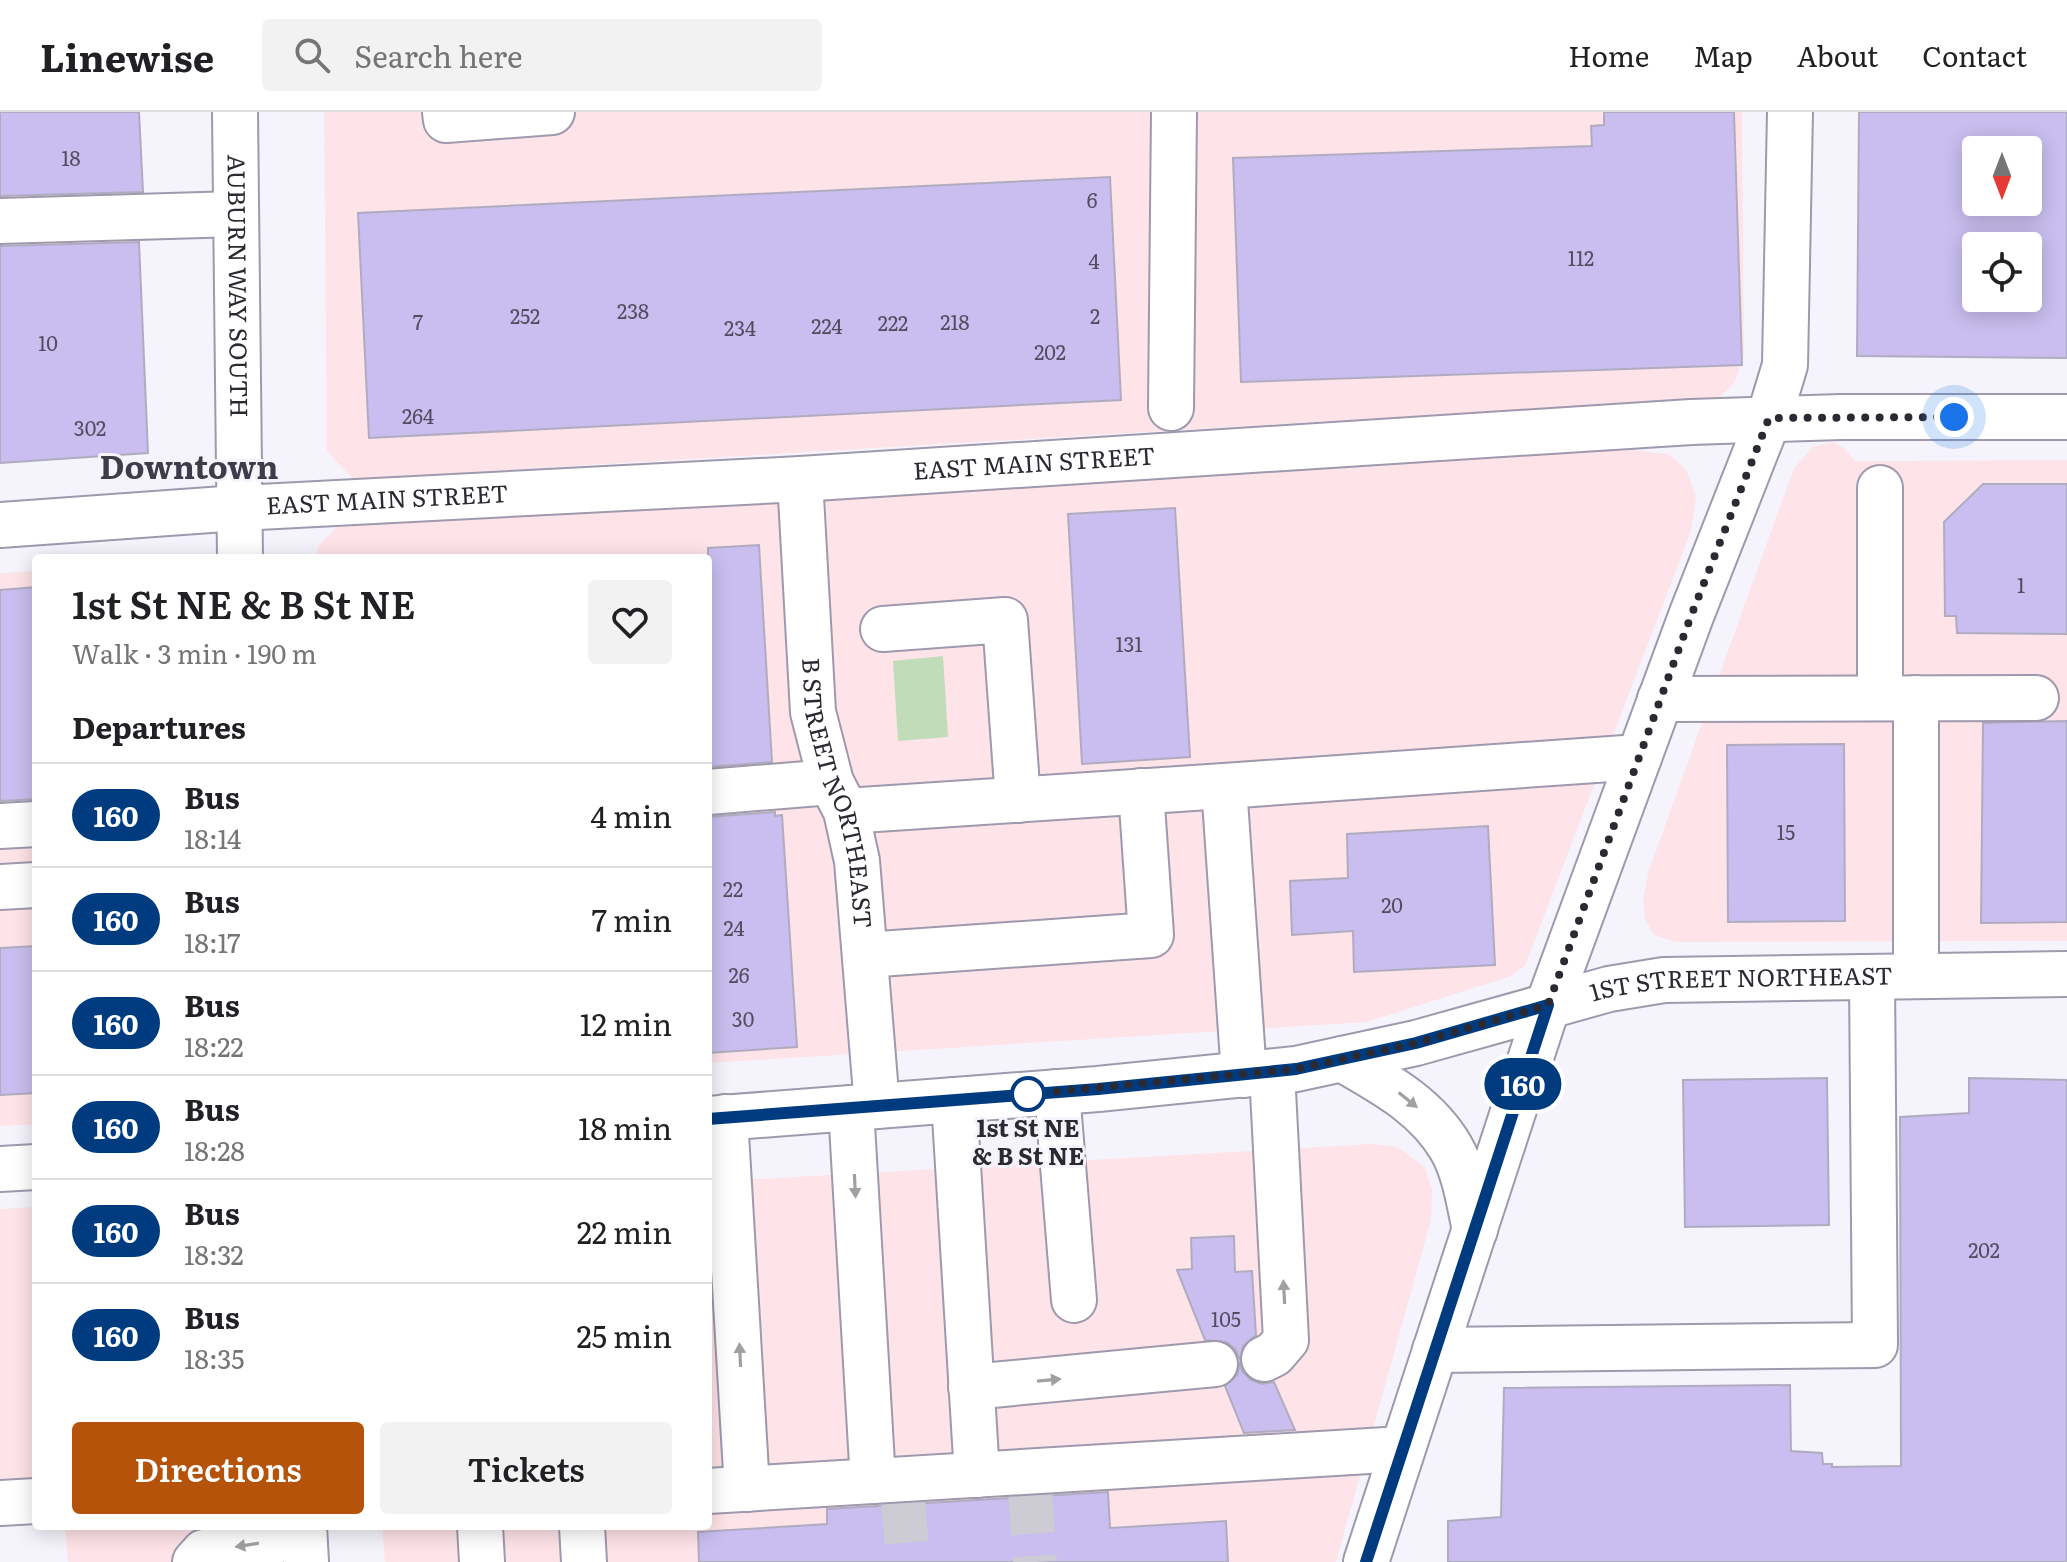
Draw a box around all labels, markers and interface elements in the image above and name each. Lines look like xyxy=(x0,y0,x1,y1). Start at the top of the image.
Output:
search box xyxy=(262,19,822,91)
text: Linewise xyxy=(40,27,214,84)
icon: search xyxy=(290,33,334,77)
text: Search here xyxy=(354,33,523,77)
text: Home xyxy=(1568,34,1649,76)
text: Map xyxy=(1693,34,1753,76)
text: About xyxy=(1797,34,1878,76)
text: Contact xyxy=(1922,34,2027,76)
north arrow xyxy=(1962,136,2042,216)
map controls xyxy=(1962,136,2042,312)
house number: 18 xyxy=(61,142,81,172)
street label: AUBURN WAY SOUTH xyxy=(220,154,258,418)
house number: 6 xyxy=(1087,184,1098,214)
button: locate xyxy=(1962,232,2042,312)
house number: 112 xyxy=(1568,242,1594,272)
house number: 4 xyxy=(1088,245,1100,275)
house number: 238 xyxy=(617,295,649,325)
house number: 252 xyxy=(510,300,540,330)
house number: 2 xyxy=(1090,300,1100,330)
house number: 7 xyxy=(413,306,423,336)
house number: 218 xyxy=(940,306,970,336)
house number: 222 xyxy=(878,307,908,337)
house number: 224 xyxy=(811,310,843,340)
house number: 234 xyxy=(724,312,756,342)
house number: 10 xyxy=(38,327,58,357)
house number: 202 xyxy=(1034,336,1066,366)
your location xyxy=(1934,397,1974,437)
house number: 264 xyxy=(402,400,434,430)
house number: 302 xyxy=(74,412,106,442)
street label: EAST MAIN STREET xyxy=(912,436,1156,487)
district label: Downtown xyxy=(100,441,278,489)
street label: EAST MAIN STREET xyxy=(265,474,509,522)
house number: 1 xyxy=(2017,569,2025,599)
text: 1st St NE & B St NE xyxy=(72,574,416,631)
button: heart xyxy=(588,580,672,664)
house number: 131 xyxy=(1115,628,1143,658)
text: Walk · 3 min · 190 m xyxy=(72,633,317,672)
street label: B STREET NORTHEAST xyxy=(795,657,882,930)
text: Departures xyxy=(72,704,246,748)
text: Bus xyxy=(184,774,240,818)
text: 4 min xyxy=(591,793,672,837)
text: 160 xyxy=(93,794,139,836)
house number: 15 xyxy=(1777,816,1795,846)
text: 18:14 xyxy=(184,818,241,857)
house number: 22 xyxy=(723,873,743,903)
text: Bus xyxy=(184,878,240,922)
house number: 20 xyxy=(1381,889,1403,919)
text: 7 min xyxy=(592,897,672,941)
text: 160 xyxy=(93,898,139,940)
house number: 24 xyxy=(723,912,745,942)
text: 18:17 xyxy=(184,922,241,961)
street label: 1ST STREET NORTHEAST xyxy=(1585,957,1893,1009)
house number: 26 xyxy=(729,959,750,989)
text: Bus xyxy=(184,982,240,1026)
text: 12 min xyxy=(580,1001,672,1045)
text: 160 xyxy=(93,1002,139,1044)
house number: 30 xyxy=(732,1003,754,1033)
text: 18:22 xyxy=(184,1026,244,1065)
line badge: 160 xyxy=(1477,1058,1569,1110)
text: 160 xyxy=(1500,1063,1546,1105)
marker: 1st St NE & B St NE xyxy=(1011,1077,1045,1111)
text: Bus xyxy=(184,1086,240,1130)
one-way arrow xyxy=(1398,1092,1418,1108)
text: 18 min xyxy=(578,1105,672,1149)
text: 160 xyxy=(93,1106,139,1148)
place label: 1st St NE & B St NE xyxy=(972,1109,1084,1172)
text: 18:28 xyxy=(184,1130,245,1169)
one-way arrow xyxy=(849,1174,862,1199)
text: Bus xyxy=(184,1190,240,1234)
text: 22 min xyxy=(577,1209,672,1253)
text: 160 xyxy=(93,1210,139,1252)
text: 18:32 xyxy=(184,1234,244,1273)
house number: 202 xyxy=(1968,1234,2000,1264)
one-way arrow xyxy=(1277,1279,1290,1304)
text: Bus xyxy=(184,1294,240,1338)
house number: 105 xyxy=(1211,1303,1241,1333)
text: 25 min xyxy=(577,1313,672,1357)
text: 160 xyxy=(93,1314,139,1356)
text: 18:35 xyxy=(184,1338,244,1377)
one-way arrow xyxy=(733,1342,746,1367)
one-way arrow xyxy=(1037,1373,1062,1386)
button: Directions xyxy=(72,1422,364,1514)
button: Tickets xyxy=(380,1422,672,1514)
one-way arrow xyxy=(235,1539,260,1552)

